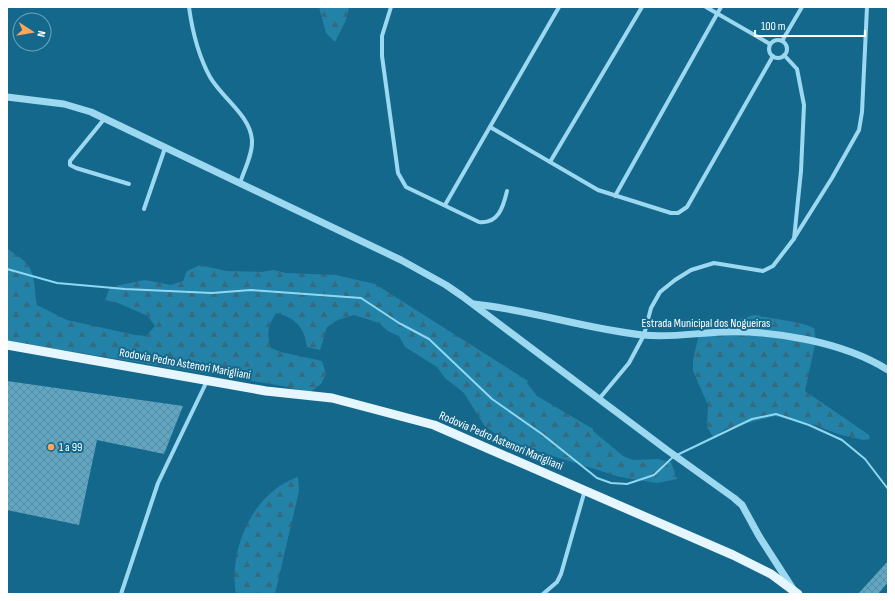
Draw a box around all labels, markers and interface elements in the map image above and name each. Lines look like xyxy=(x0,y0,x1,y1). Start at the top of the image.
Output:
north arrow xyxy=(12,12,52,52)
scale bar xyxy=(755,12,865,38)
text: 100 m xyxy=(761,19,786,34)
text: N xyxy=(34,30,48,38)
street label: Estrada Municipal dos Nogueiras xyxy=(642,316,770,331)
street label: Rodovia Pedro Astenori Marigliani xyxy=(118,345,252,383)
street label: Rodovia Pedro Astenori Marigliani xyxy=(437,408,565,474)
place label: 1 a 99 xyxy=(59,440,82,455)
marker: 1 a 99 xyxy=(46,442,56,452)

